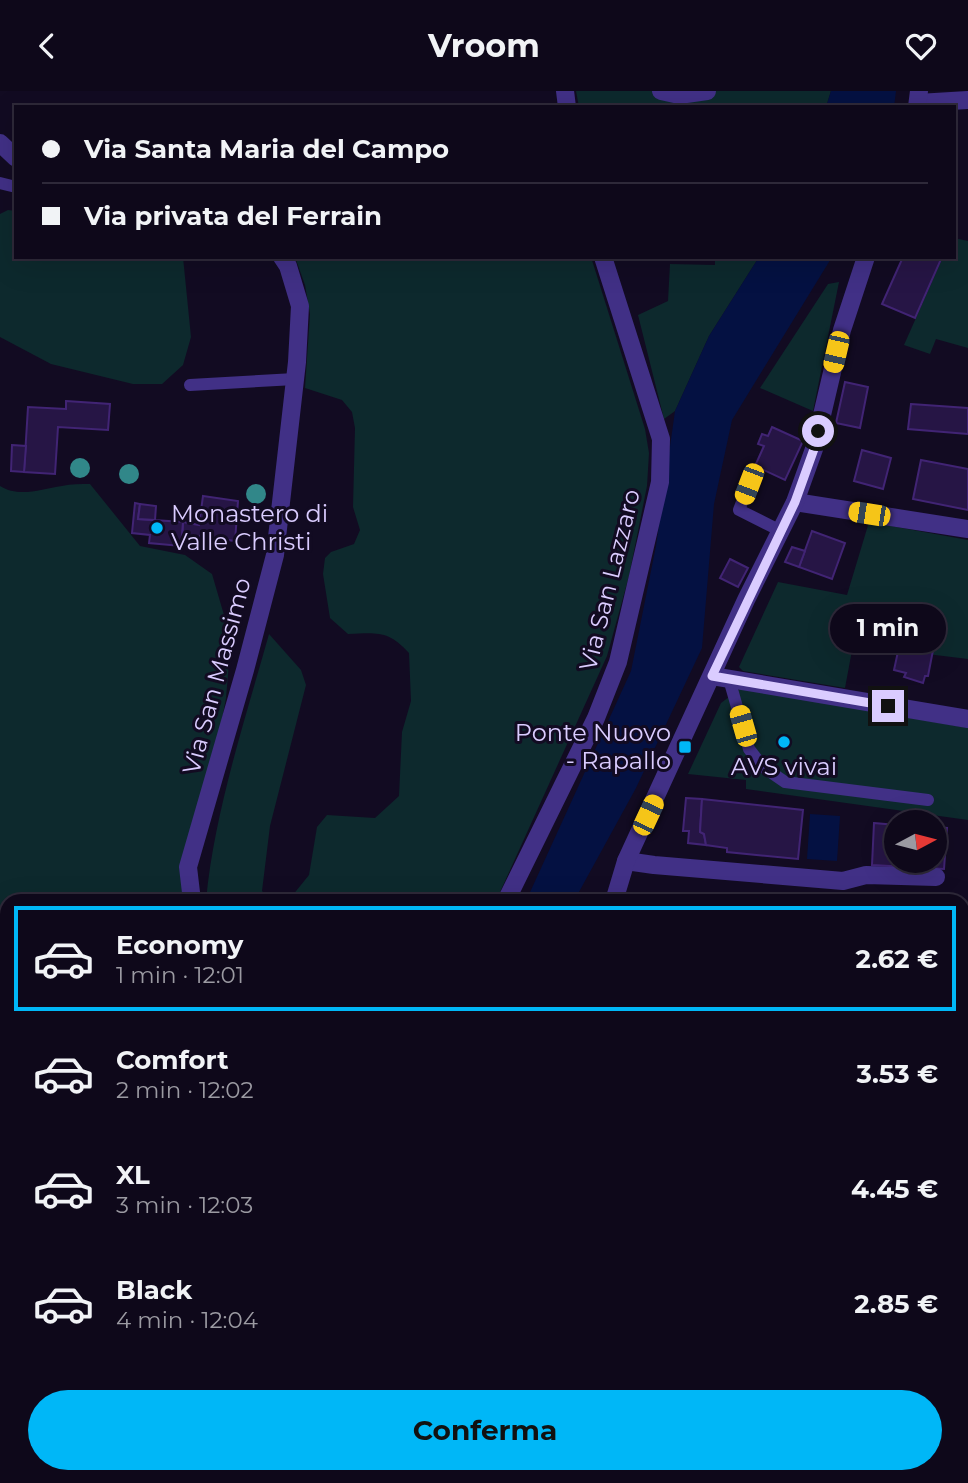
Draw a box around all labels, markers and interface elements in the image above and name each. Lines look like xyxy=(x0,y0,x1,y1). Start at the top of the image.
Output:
text: Vroom xyxy=(428,26,540,65)
icon: back xyxy=(28,27,66,65)
icon: heart xyxy=(902,27,940,65)
text: Via Santa Maria del Campo xyxy=(84,133,449,165)
text: Via privata del Ferrain xyxy=(84,200,382,232)
car xyxy=(822,329,851,375)
route start xyxy=(802,415,834,447)
car xyxy=(732,461,767,507)
street label: Via San Lazzaro xyxy=(573,486,646,674)
place label: Monastero di Valle Christi xyxy=(171,499,328,556)
car xyxy=(847,500,892,528)
marker: Monastero di Valle Christi xyxy=(149,520,165,536)
street label: Via San Massimo xyxy=(176,574,257,777)
callout: 1 min xyxy=(830,605,946,653)
text: 1 min xyxy=(857,614,919,642)
route end xyxy=(872,690,904,722)
car xyxy=(728,703,759,749)
place label: Ponte Nuovo - Rapallo xyxy=(515,718,671,775)
marker: AVS vivai xyxy=(776,734,792,750)
marker: Ponte Nuovo - Rapallo xyxy=(677,739,693,755)
place label: AVS vivai xyxy=(731,752,837,781)
car xyxy=(630,792,667,838)
north arrow xyxy=(884,810,947,873)
map controls xyxy=(884,810,947,873)
icon: car xyxy=(32,927,95,990)
text: Economy xyxy=(116,929,243,961)
text: 2.62 € xyxy=(856,943,938,975)
text: 1 min · 12:01 xyxy=(116,961,244,989)
icon: car xyxy=(32,1042,95,1105)
text: Comfort xyxy=(116,1044,228,1076)
text: 3.53 € xyxy=(857,1058,938,1090)
text: 2 min · 12:02 xyxy=(116,1076,254,1104)
icon: car xyxy=(32,1157,95,1220)
text: XL xyxy=(116,1159,150,1191)
text: 4.45 € xyxy=(851,1173,938,1205)
text: 3 min · 12:03 xyxy=(116,1191,253,1219)
icon: car xyxy=(32,1272,95,1335)
text: Black xyxy=(116,1274,192,1306)
text: 2.85 € xyxy=(854,1288,938,1320)
text: 4 min · 12:04 xyxy=(116,1306,258,1334)
button: Conferma xyxy=(28,1390,942,1470)

